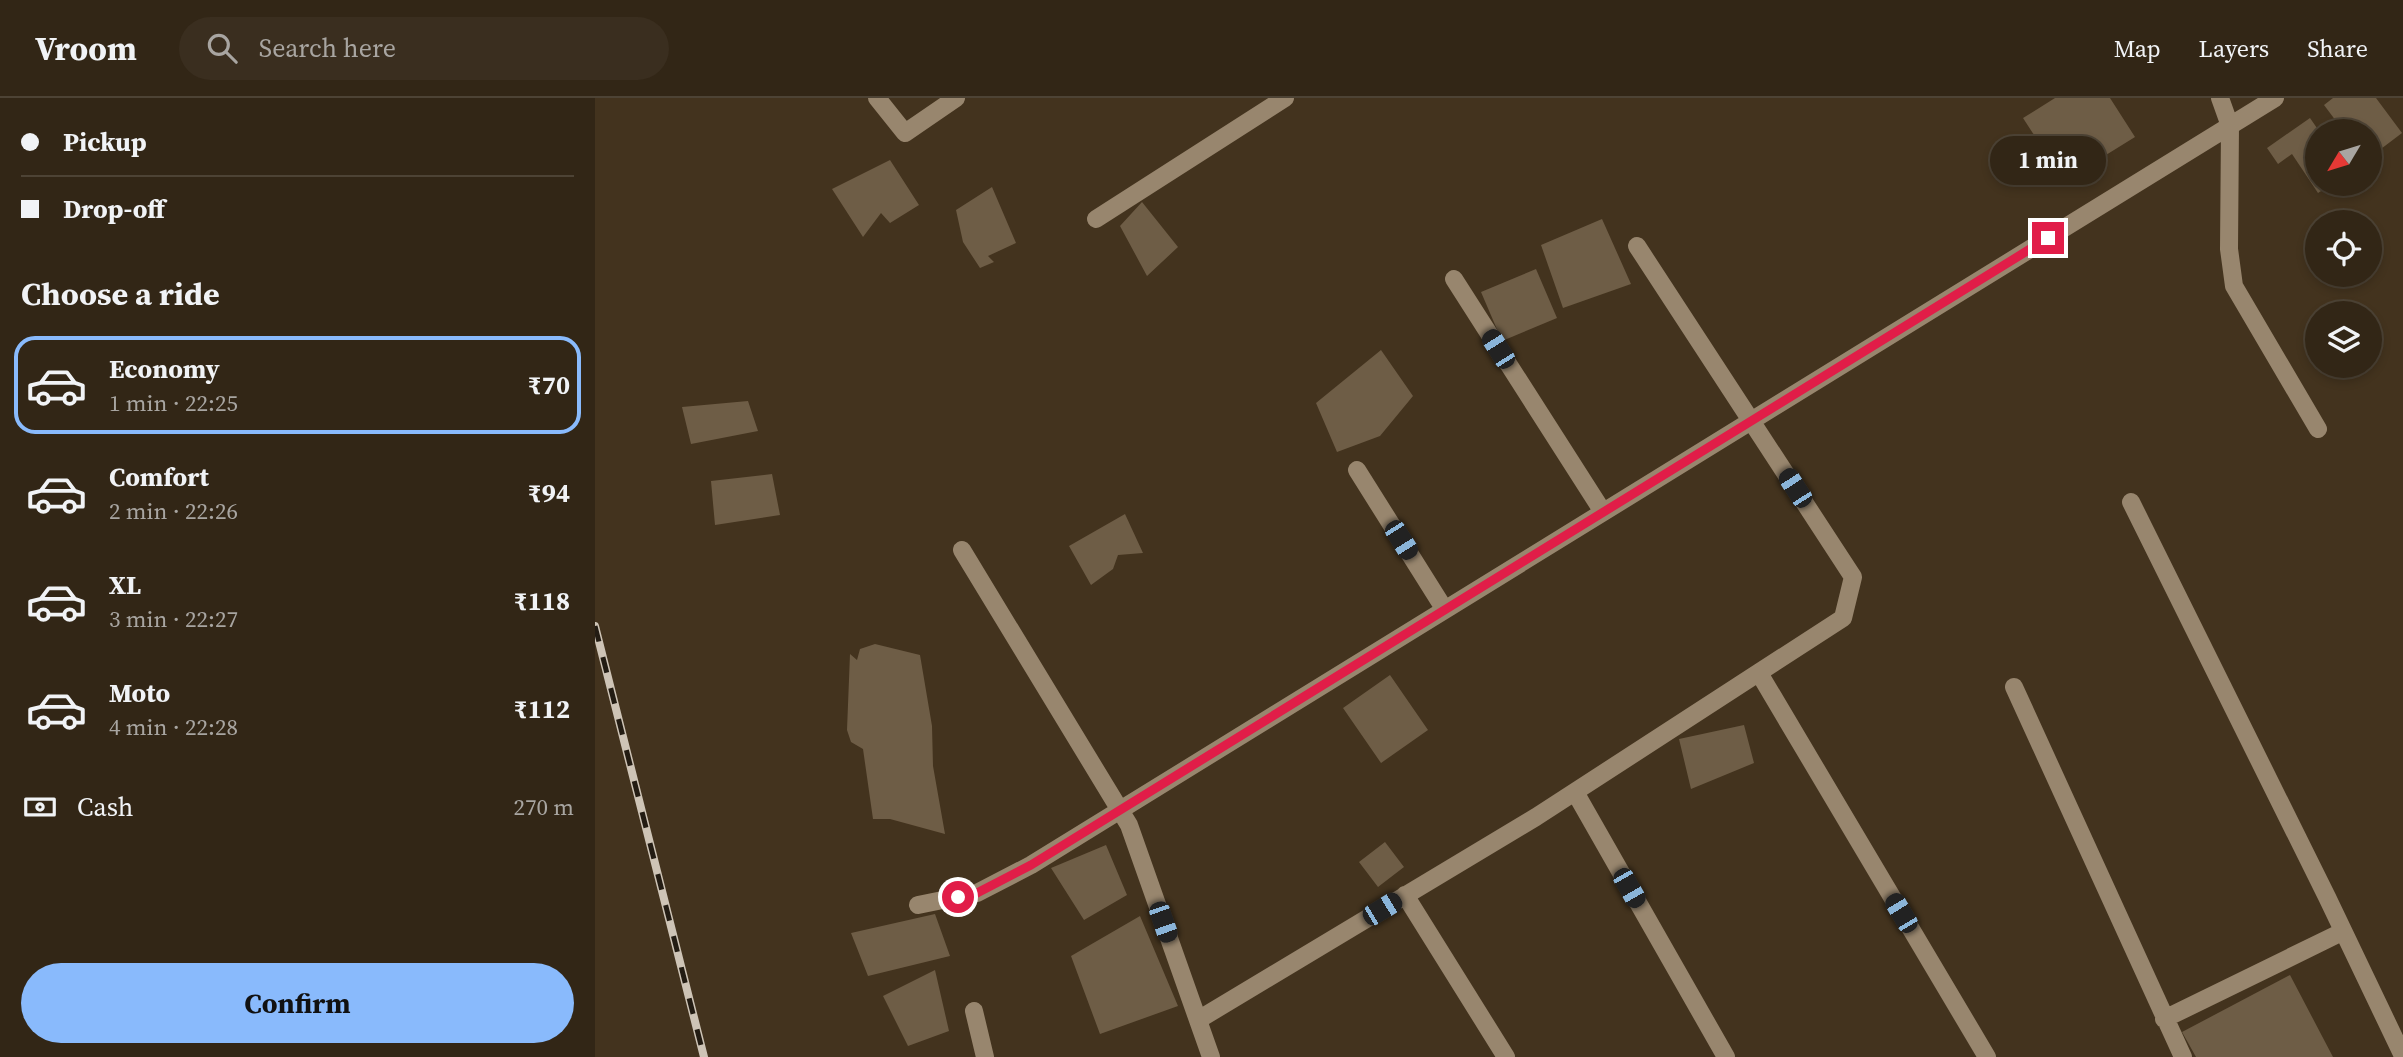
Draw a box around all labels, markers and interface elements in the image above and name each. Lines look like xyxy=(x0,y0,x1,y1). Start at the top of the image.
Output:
search box xyxy=(179,17,669,80)
text: Vroom xyxy=(35,26,137,71)
icon: search xyxy=(203,29,241,67)
text: Search here xyxy=(259,30,396,66)
text: Map xyxy=(2114,32,2161,65)
text: Layers xyxy=(2199,32,2269,65)
text: Share xyxy=(2307,32,2368,65)
north arrow xyxy=(2305,119,2382,196)
map controls xyxy=(2305,119,2382,378)
text: Pickup xyxy=(63,124,147,160)
callout: 1 min xyxy=(1990,136,2106,186)
text: 1 min xyxy=(2018,144,2078,176)
text: Drop-off xyxy=(63,191,165,227)
button: locate xyxy=(2305,210,2382,287)
route end xyxy=(2032,222,2064,254)
text: Choose a ride xyxy=(21,272,220,316)
button: layers xyxy=(2305,301,2382,378)
car xyxy=(1478,326,1519,372)
text: Economy xyxy=(109,351,220,387)
icon: car xyxy=(25,354,88,417)
text: ₹70 xyxy=(528,367,570,403)
text: 1 min · 22:25 xyxy=(109,387,238,419)
text: Comfort xyxy=(109,459,209,495)
icon: car xyxy=(25,462,88,525)
car xyxy=(1775,465,1816,511)
text: ₹94 xyxy=(528,475,570,511)
text: 2 min · 22:26 xyxy=(109,495,238,527)
car xyxy=(1381,517,1422,563)
text: XL xyxy=(109,567,141,603)
icon: car xyxy=(25,570,88,633)
text: ₹118 xyxy=(514,583,570,619)
text: 3 min · 22:27 xyxy=(109,603,238,635)
text: Moto xyxy=(109,675,170,711)
icon: car xyxy=(25,678,88,741)
text: ₹112 xyxy=(514,691,570,727)
text: 4 min · 22:28 xyxy=(109,711,238,743)
icon: cash xyxy=(21,788,59,826)
text: Cash xyxy=(77,789,133,825)
text: 270 m xyxy=(513,791,574,823)
car xyxy=(1610,865,1649,911)
route start xyxy=(942,881,974,913)
car xyxy=(1359,889,1406,929)
car xyxy=(1882,890,1921,936)
car xyxy=(1147,899,1180,945)
button: Confirm xyxy=(21,963,574,1043)

